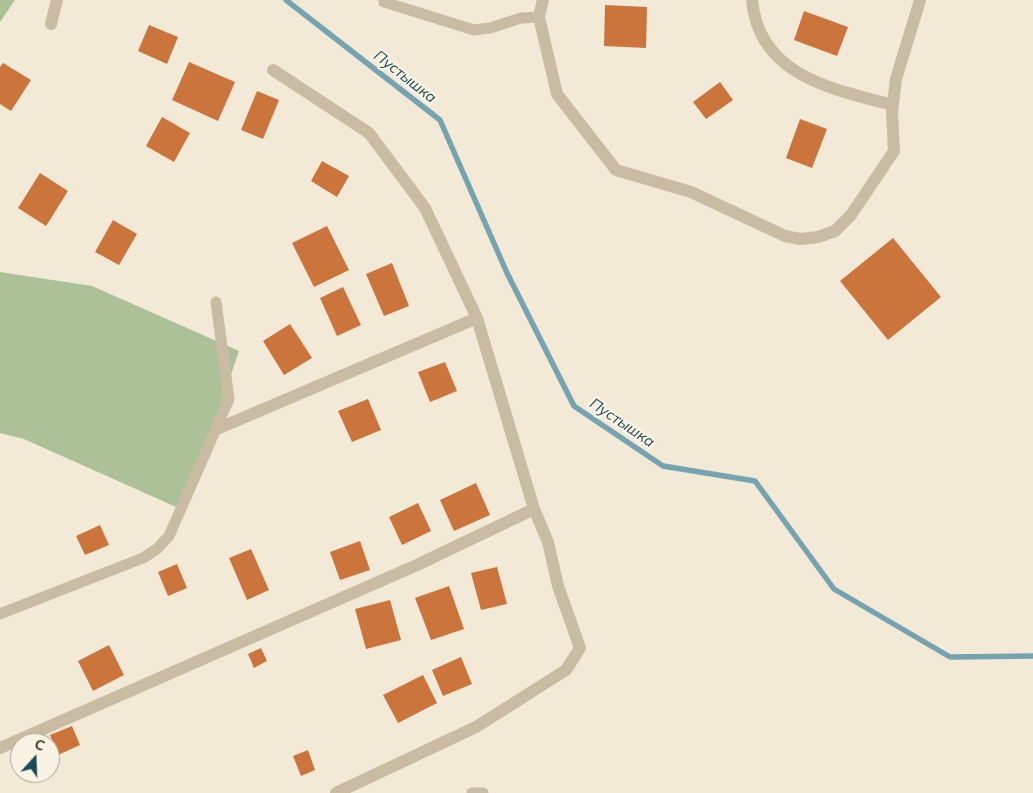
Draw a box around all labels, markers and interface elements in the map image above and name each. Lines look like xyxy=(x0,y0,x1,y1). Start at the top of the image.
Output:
water label: Пустышка xyxy=(370,47,440,107)
water label: Пустышка xyxy=(586,395,658,451)
north arrow xyxy=(10,733,60,783)
text: С xyxy=(32,735,47,755)

